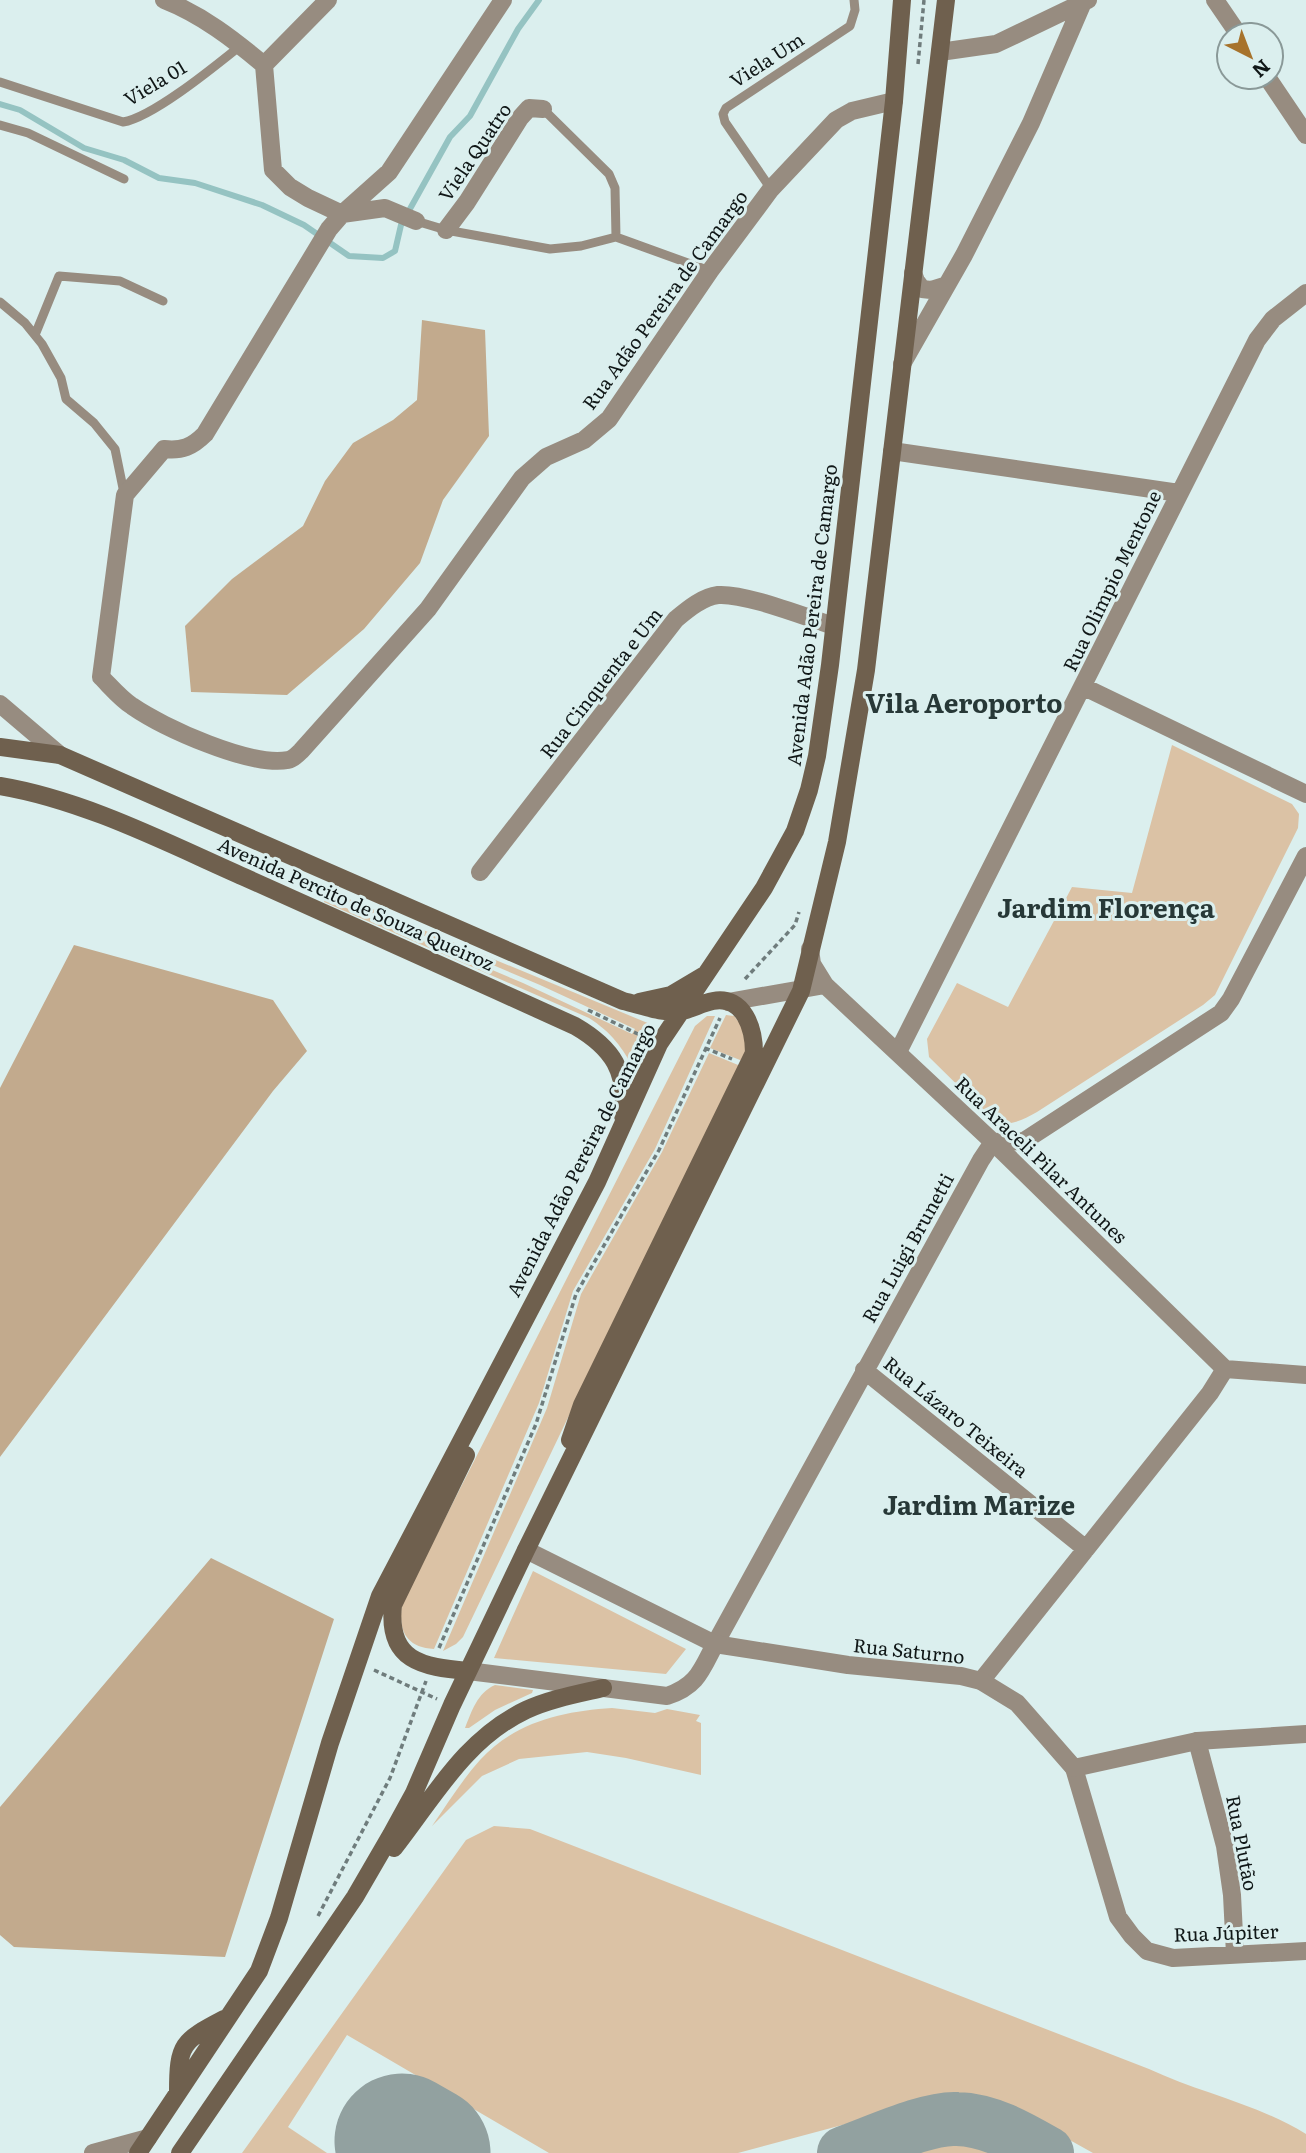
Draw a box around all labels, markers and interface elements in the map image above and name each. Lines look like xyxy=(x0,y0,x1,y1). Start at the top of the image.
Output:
north arrow xyxy=(1215,21,1285,91)
street label: Viela Um xyxy=(724,25,809,94)
street label: Viela 01 xyxy=(118,52,191,112)
text: N xyxy=(1247,54,1277,85)
street label: Viela Quatro xyxy=(431,97,517,206)
street label: Rua Adão Pereira de Camargo xyxy=(575,184,754,415)
street label: Avenida Adão Pereira de Camargo xyxy=(779,462,843,767)
street label: Rua Olimpio Mentone xyxy=(1055,485,1167,676)
street label: Rua Cinquenta e Um xyxy=(532,601,668,764)
district label: Vila Aeroporto xyxy=(865,682,1063,721)
street label: Avenida Percito de Souza Queiroz xyxy=(214,829,499,977)
district label: Jardim Florença xyxy=(997,887,1215,926)
street label: Avenida Adão Pereira de Camargo xyxy=(499,1018,662,1301)
street label: Rua Araceli Pilar Antunes xyxy=(949,1069,1134,1249)
street label: Rua Luigi Brunetti xyxy=(854,1168,960,1327)
street label: Rua Lázaro Teixeira xyxy=(878,1349,1036,1484)
district label: Jardim Marize xyxy=(883,1484,1075,1523)
street label: Rua Saturno xyxy=(852,1630,966,1670)
street label: Rua Plutão xyxy=(1220,1793,1266,1893)
street label: Rua Júpiter xyxy=(1173,1916,1279,1948)

